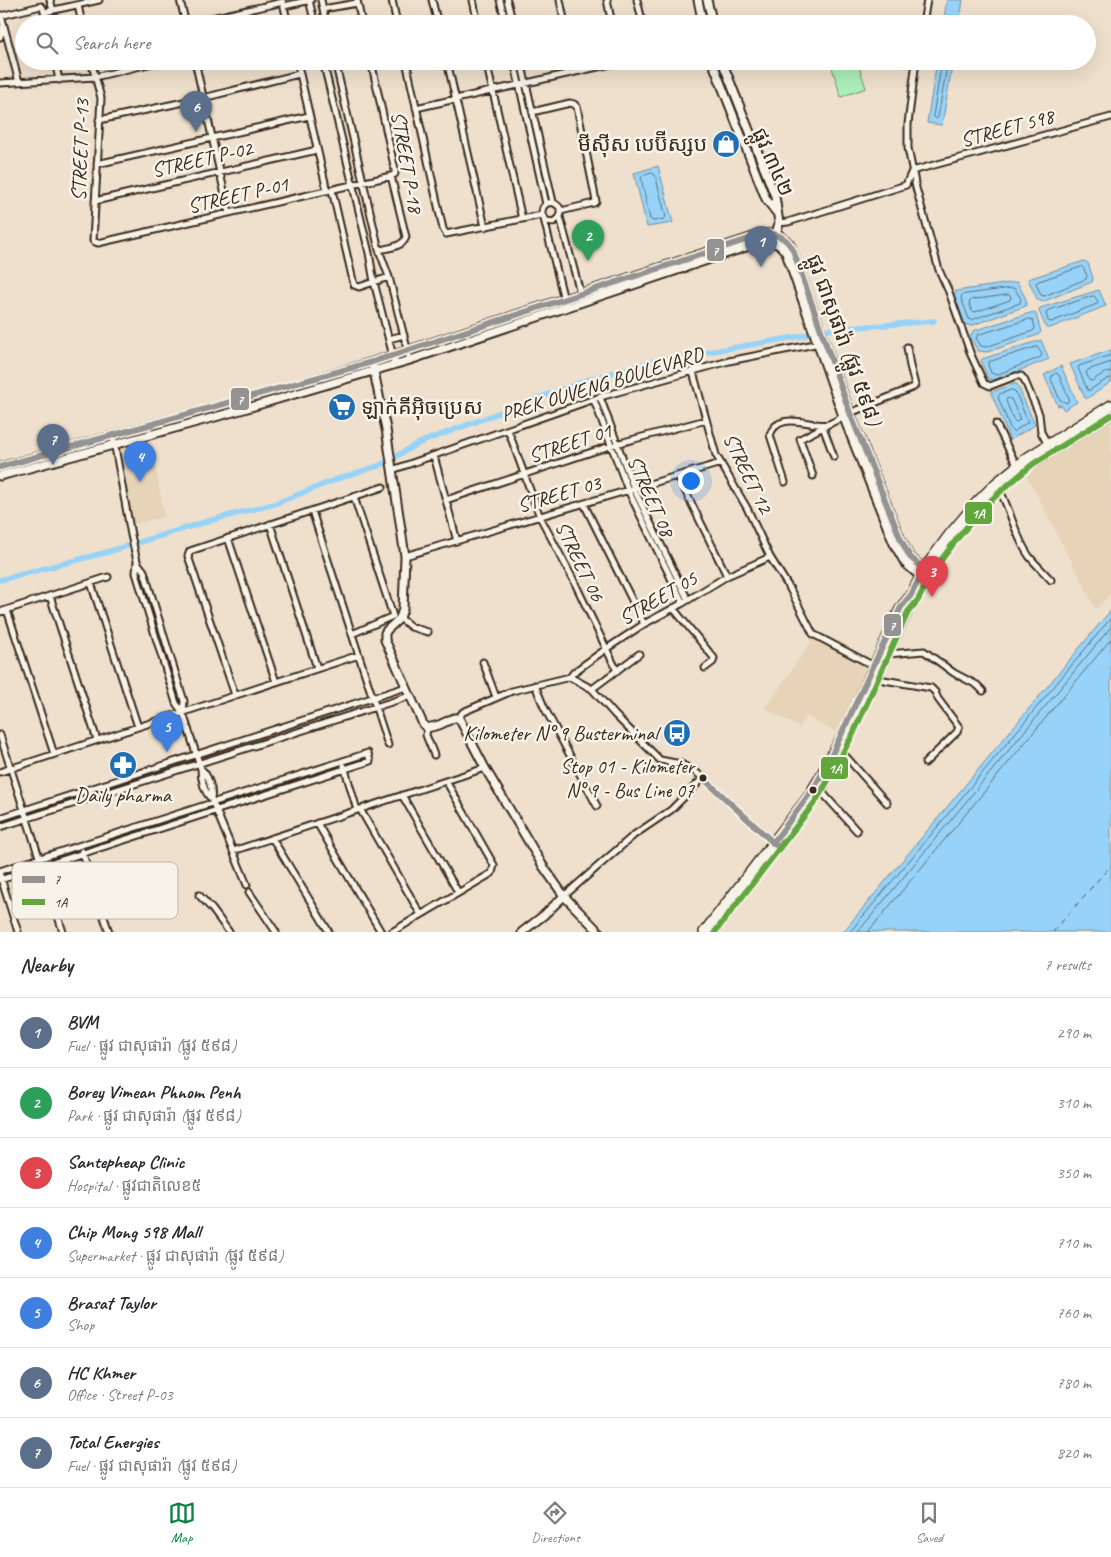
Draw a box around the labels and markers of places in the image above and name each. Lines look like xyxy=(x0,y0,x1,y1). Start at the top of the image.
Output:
pin: 6 xyxy=(180,91,212,132)
shop icon: មីសុីស បេប៊ីស្សប xyxy=(711,129,741,159)
place label: មីសុីស បេប៊ីស្សប xyxy=(578,130,707,158)
pin: 2 xyxy=(572,220,604,261)
pin: 1 xyxy=(745,226,777,267)
supermarket icon: ឡាក់គីអ៊ិចប្រេស xyxy=(327,392,357,422)
place label: ឡាក់គីអ៊ិចប្រេស xyxy=(361,394,483,421)
pin: 7 xyxy=(37,424,69,465)
pin: 4 xyxy=(124,441,156,482)
pin: 3 xyxy=(916,556,948,597)
pin: 5 xyxy=(151,711,183,752)
bus stop icon: Kilometer N° 9 Busterminal xyxy=(662,718,692,748)
place label: Kilometer N° 9 Busterminal xyxy=(463,720,661,746)
pharmacy icon: Daily pharma xyxy=(108,750,138,780)
place label: Stop 01 - Kilometer N° 9 - Bus Line 07 xyxy=(560,754,696,803)
marker: Stop 01 - Kilometer N° 9 - Bus Line 07 xyxy=(698,773,708,783)
place label: Daily pharma xyxy=(75,782,173,808)
unlabelled marker xyxy=(808,785,818,795)

